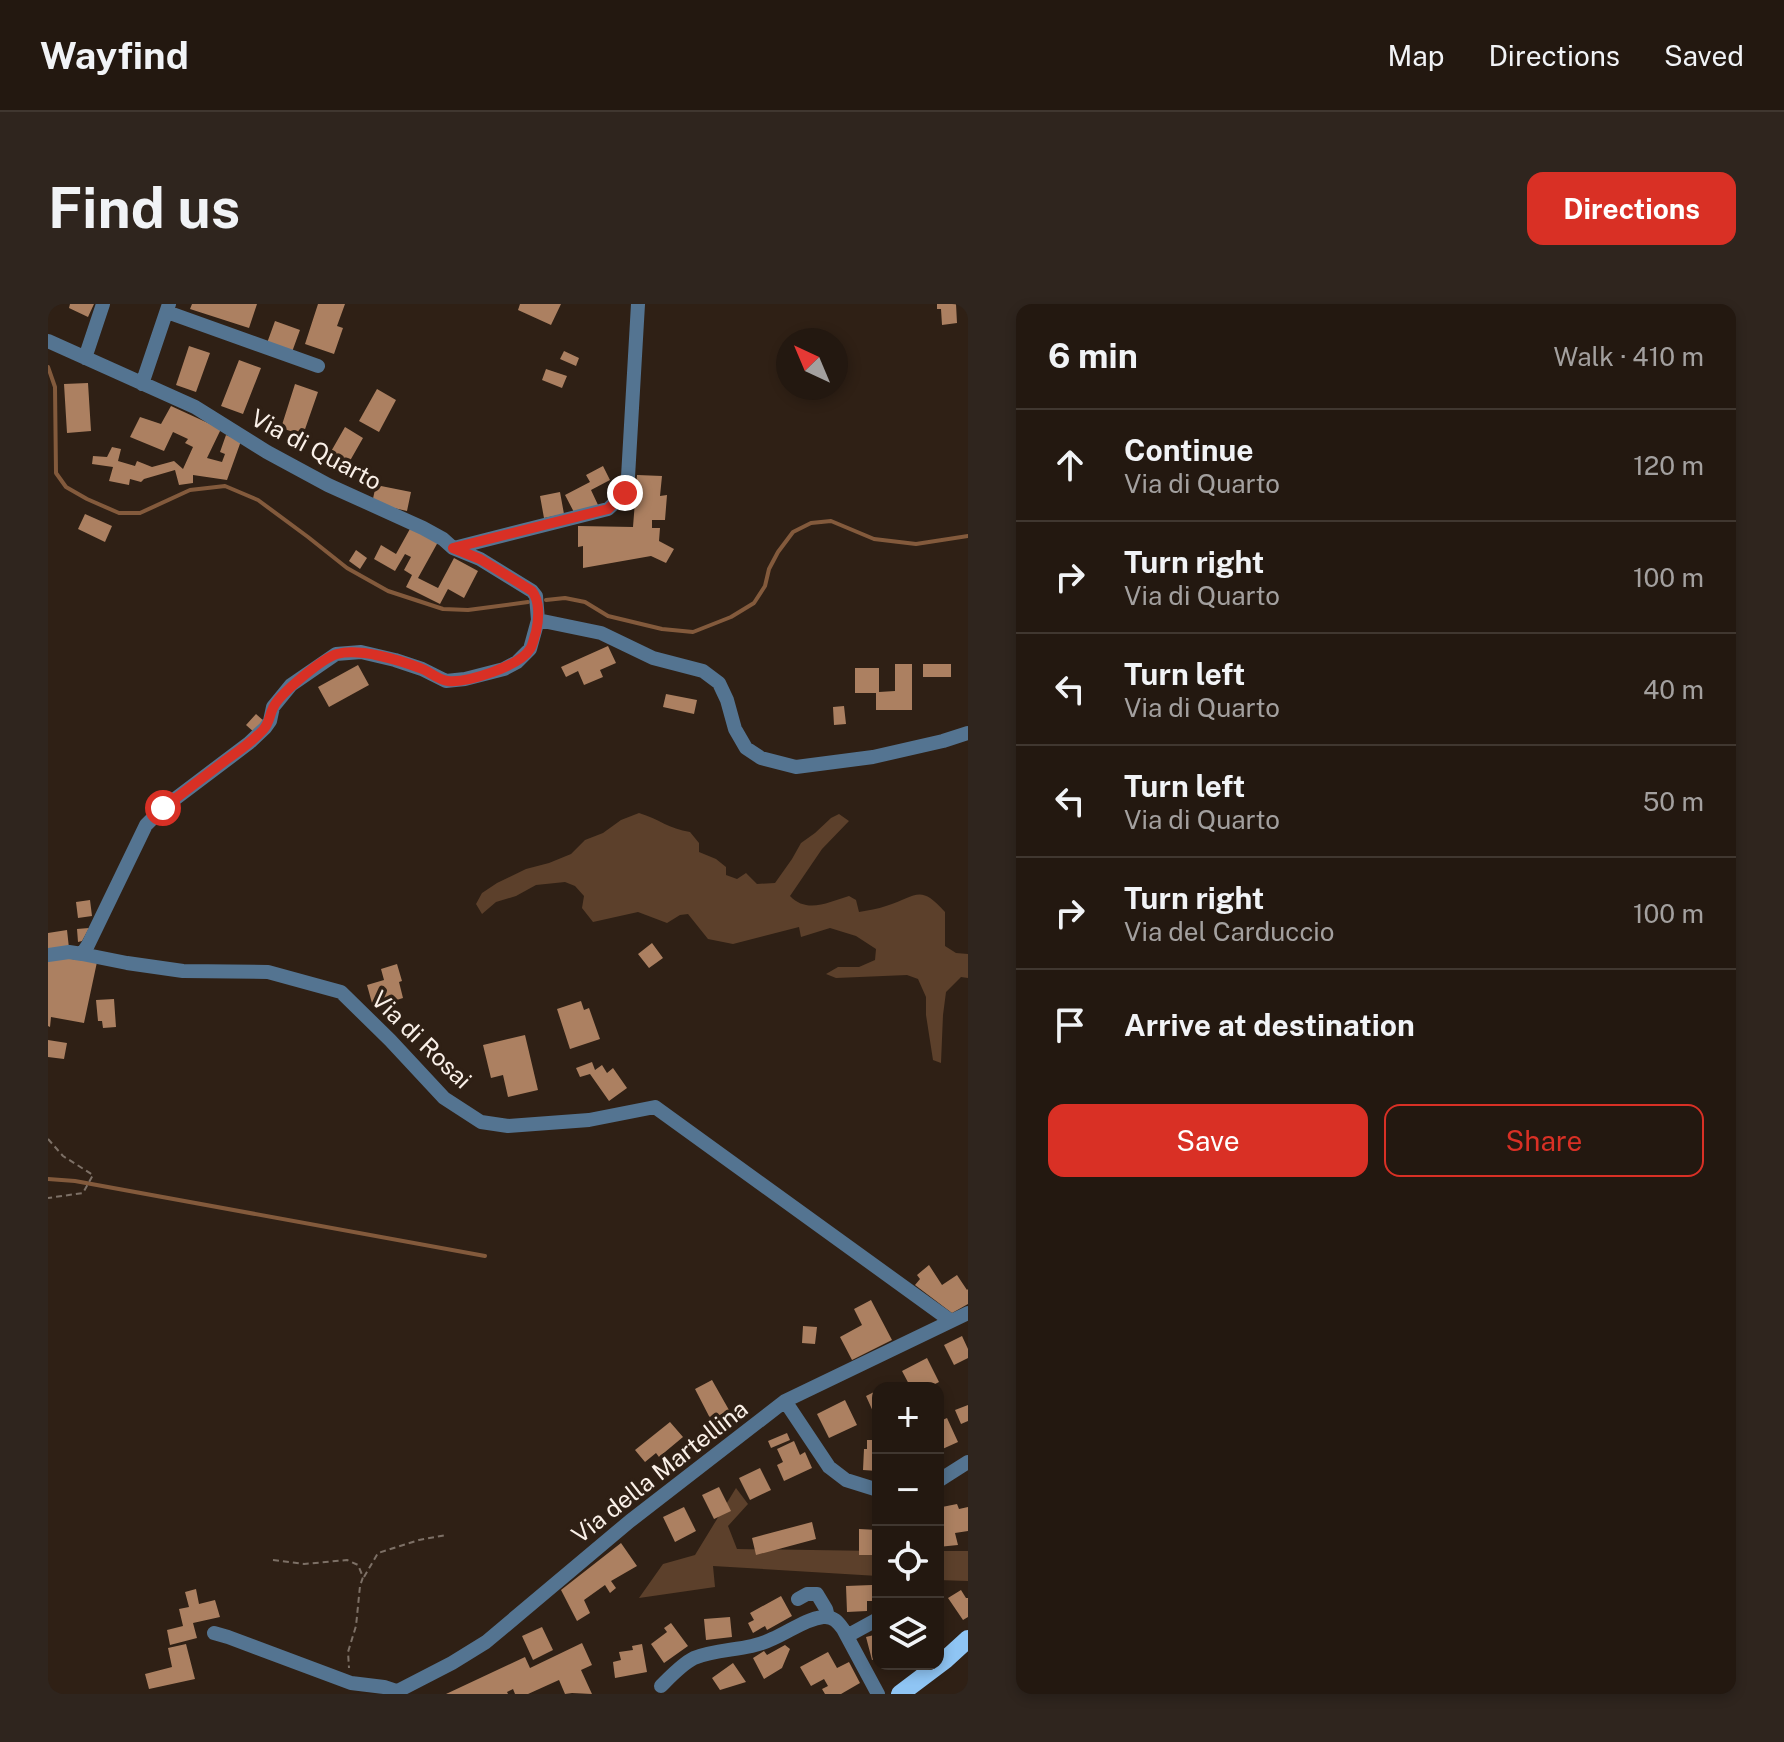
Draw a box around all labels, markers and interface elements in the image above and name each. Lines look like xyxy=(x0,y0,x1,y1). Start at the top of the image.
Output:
text: Wayfind xyxy=(40,33,189,78)
text: Map xyxy=(1388,39,1444,72)
text: Directions xyxy=(1488,39,1620,72)
text: Saved xyxy=(1664,39,1744,72)
button: Directions xyxy=(1527,172,1736,245)
text: Find us xyxy=(48,175,240,241)
north arrow xyxy=(776,328,848,400)
text: 6 min xyxy=(1048,336,1138,376)
text: Walk · 410 m xyxy=(1554,341,1704,372)
street label: Via di Quarto xyxy=(246,403,387,495)
text: Continue xyxy=(1124,432,1254,468)
icon: ahead xyxy=(1048,443,1092,487)
text: 120 m xyxy=(1633,450,1704,481)
text: Via di Quarto xyxy=(1124,468,1280,499)
route end xyxy=(607,475,643,511)
text: Turn right xyxy=(1124,544,1264,580)
icon: right xyxy=(1048,555,1092,599)
text: 100 m xyxy=(1633,562,1704,593)
text: Via di Quarto xyxy=(1124,580,1280,611)
text: Turn left xyxy=(1124,656,1245,692)
icon: left xyxy=(1048,667,1092,711)
text: 40 m xyxy=(1643,674,1704,705)
text: Via di Quarto xyxy=(1124,692,1280,723)
text: Turn left xyxy=(1124,768,1245,804)
icon: left xyxy=(1048,779,1092,823)
text: 50 m xyxy=(1643,786,1704,817)
route start xyxy=(145,790,181,826)
text: Via di Quarto xyxy=(1124,804,1280,835)
text: Turn right xyxy=(1124,880,1264,916)
icon: right xyxy=(1048,891,1092,935)
text: 100 m xyxy=(1633,898,1704,929)
text: Via del Carduccio xyxy=(1124,916,1335,947)
street label: Via di Rosai xyxy=(366,985,477,1094)
icon: arrive xyxy=(1048,1003,1092,1047)
text: Arrive at destination xyxy=(1124,1007,1415,1043)
button: Save xyxy=(1048,1104,1368,1177)
button: Share xyxy=(1384,1104,1704,1177)
map controls xyxy=(872,1382,944,1670)
button: + xyxy=(872,1382,944,1454)
street label: Via della Martellina xyxy=(566,1394,753,1549)
button: − xyxy=(872,1454,944,1526)
button: locate xyxy=(872,1526,944,1598)
button: layers xyxy=(872,1598,944,1670)

